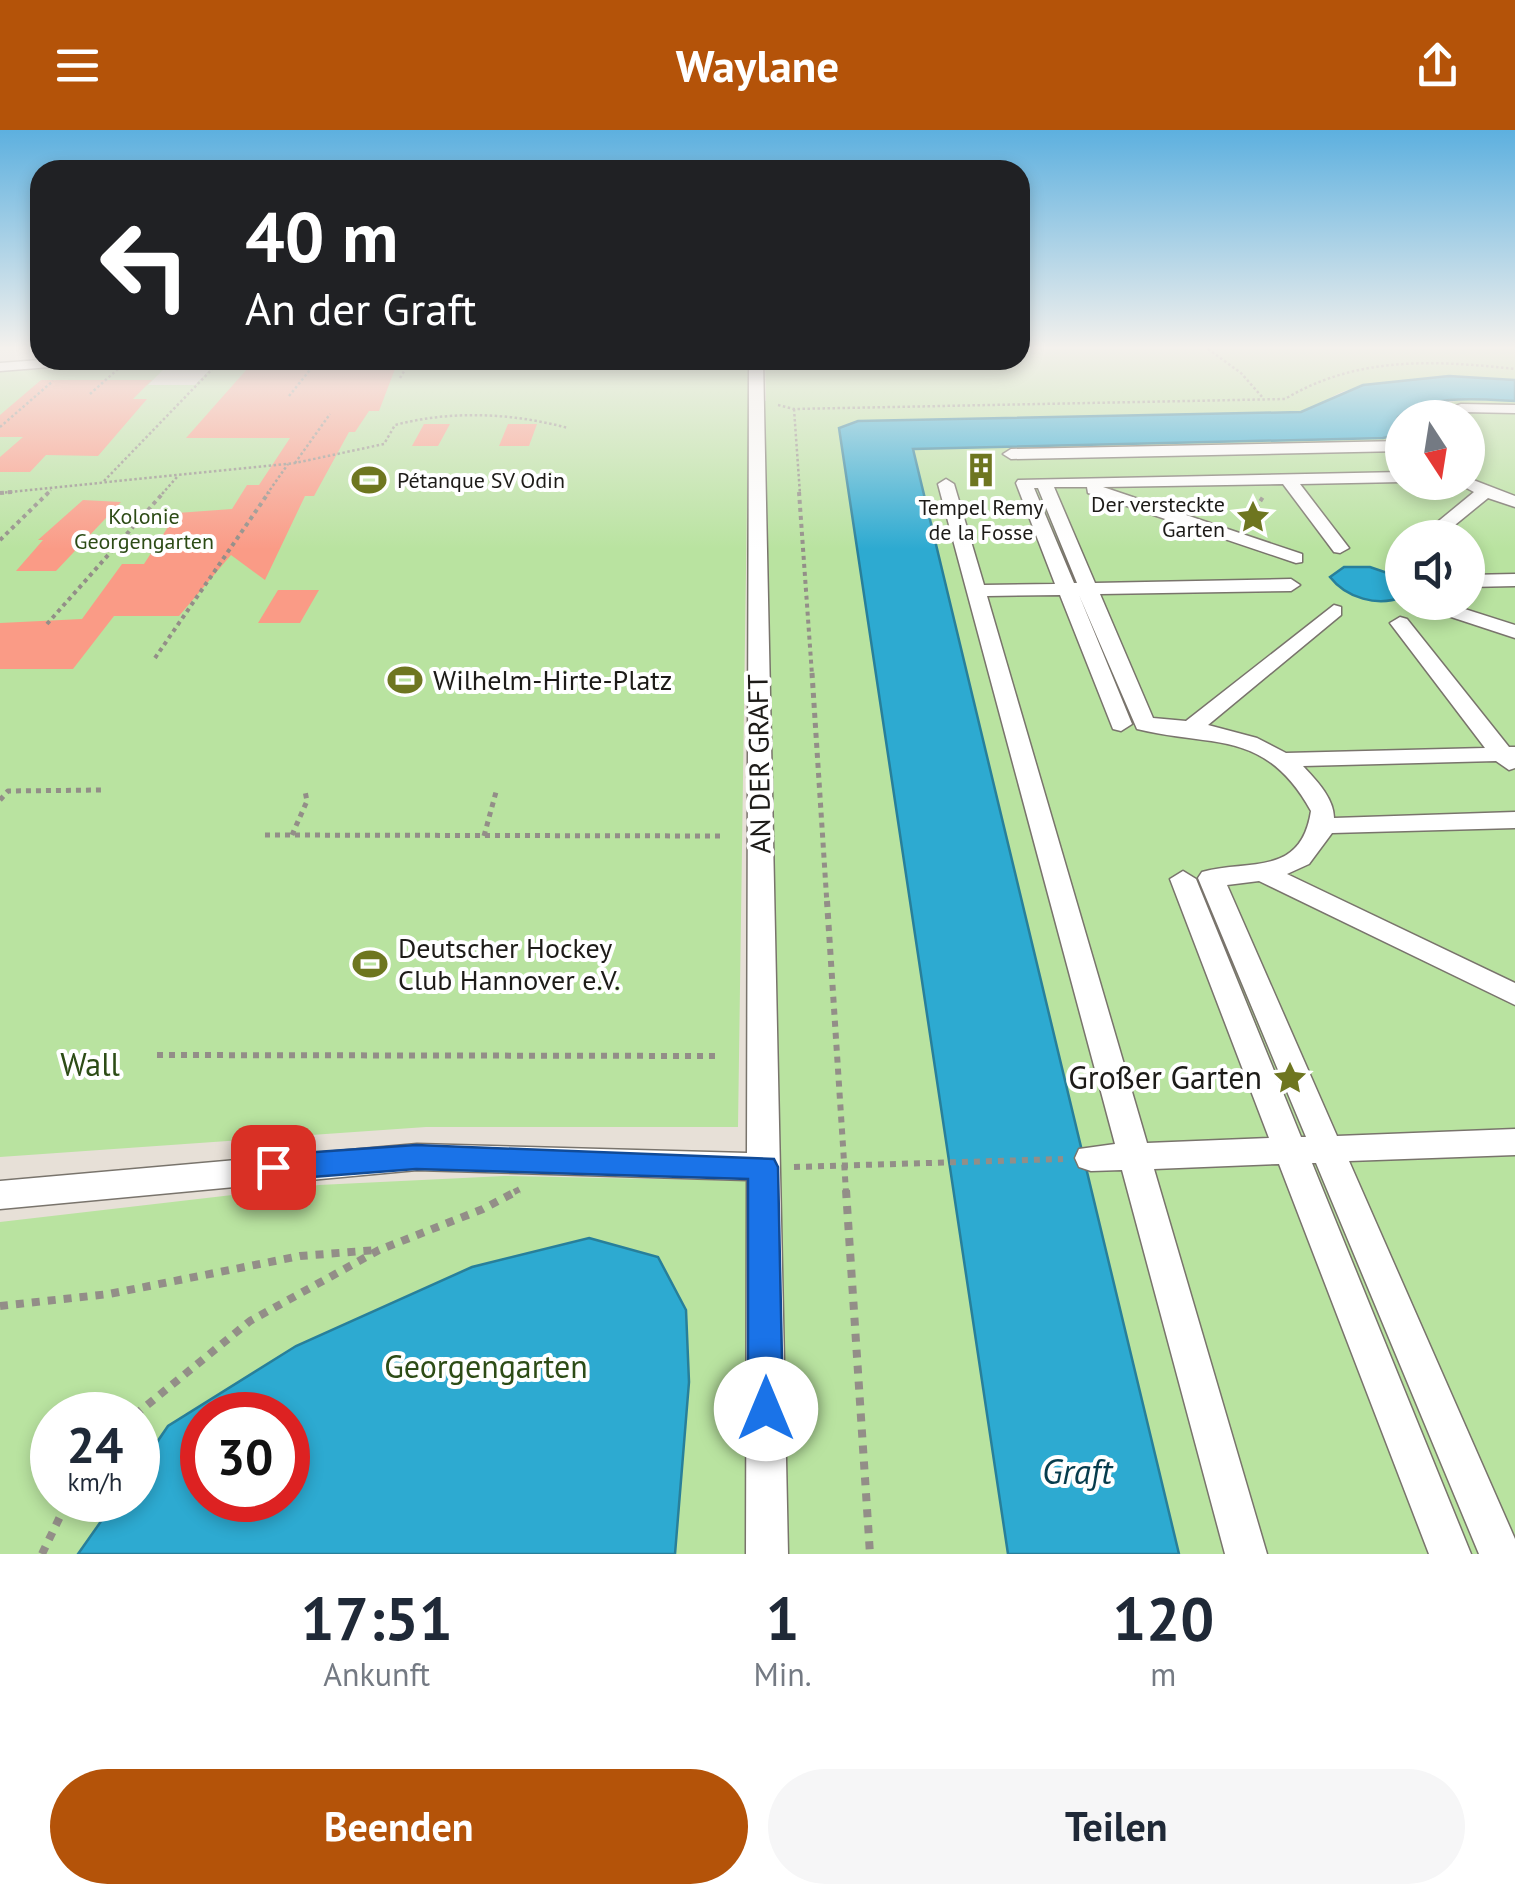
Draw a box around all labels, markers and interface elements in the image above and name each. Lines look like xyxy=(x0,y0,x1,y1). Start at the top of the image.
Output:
text: Waylane xyxy=(676,36,839,94)
icon: menu xyxy=(50,38,105,93)
icon: share xyxy=(1410,38,1465,93)
text: 40 m xyxy=(245,191,398,281)
icon: left xyxy=(80,200,210,330)
text: An der Graft xyxy=(245,279,476,337)
north arrow xyxy=(1385,400,1485,500)
map controls xyxy=(1385,400,1485,620)
building icon: Tempel Remy de la Fosse xyxy=(962,451,1000,489)
sports icon: Pétanque SV Odin xyxy=(350,461,388,499)
place label: Pétanque SV Odin xyxy=(397,466,565,494)
place label: Der versteckte Garten xyxy=(1091,490,1225,543)
place label: Tempel Remy de la Fosse xyxy=(918,493,1044,546)
place icon: Der versteckte Garten xyxy=(1234,498,1272,536)
park label: Kolonie Georgengarten xyxy=(74,502,214,555)
button: sound xyxy=(1385,520,1485,620)
sports icon: Wilhelm-Hirte-Platz xyxy=(386,661,424,699)
place label: Wilhelm-Hirte-Platz xyxy=(433,661,672,698)
street label: AN DER GRAFT xyxy=(738,673,779,854)
place label: Deutscher Hockey Club Hannover e.V. xyxy=(398,929,620,998)
sports icon: Deutscher Hockey Club Hannover e.V. xyxy=(351,945,389,983)
park label: Wall xyxy=(60,1043,121,1085)
place label: Großer Garten xyxy=(1068,1056,1262,1098)
place icon: Großer Garten xyxy=(1271,1059,1309,1097)
pin xyxy=(231,1125,316,1210)
icon: arrive xyxy=(246,1140,301,1195)
park label: Georgengarten xyxy=(384,1345,588,1387)
position arrow xyxy=(714,1357,818,1461)
speed limit sign: 30 xyxy=(180,1392,310,1522)
text: 24 xyxy=(67,1412,123,1477)
water label: Graft xyxy=(1042,1448,1114,1494)
text: km/h xyxy=(68,1466,122,1498)
text: 17:51 xyxy=(301,1579,453,1657)
text: 1 xyxy=(766,1579,800,1657)
text: 120 xyxy=(1112,1579,1214,1657)
text: Ankunft xyxy=(323,1653,430,1695)
text: Min. xyxy=(753,1653,812,1695)
text: m xyxy=(1150,1653,1176,1695)
button: Beenden xyxy=(50,1769,748,1884)
button: Teilen xyxy=(768,1769,1465,1884)

